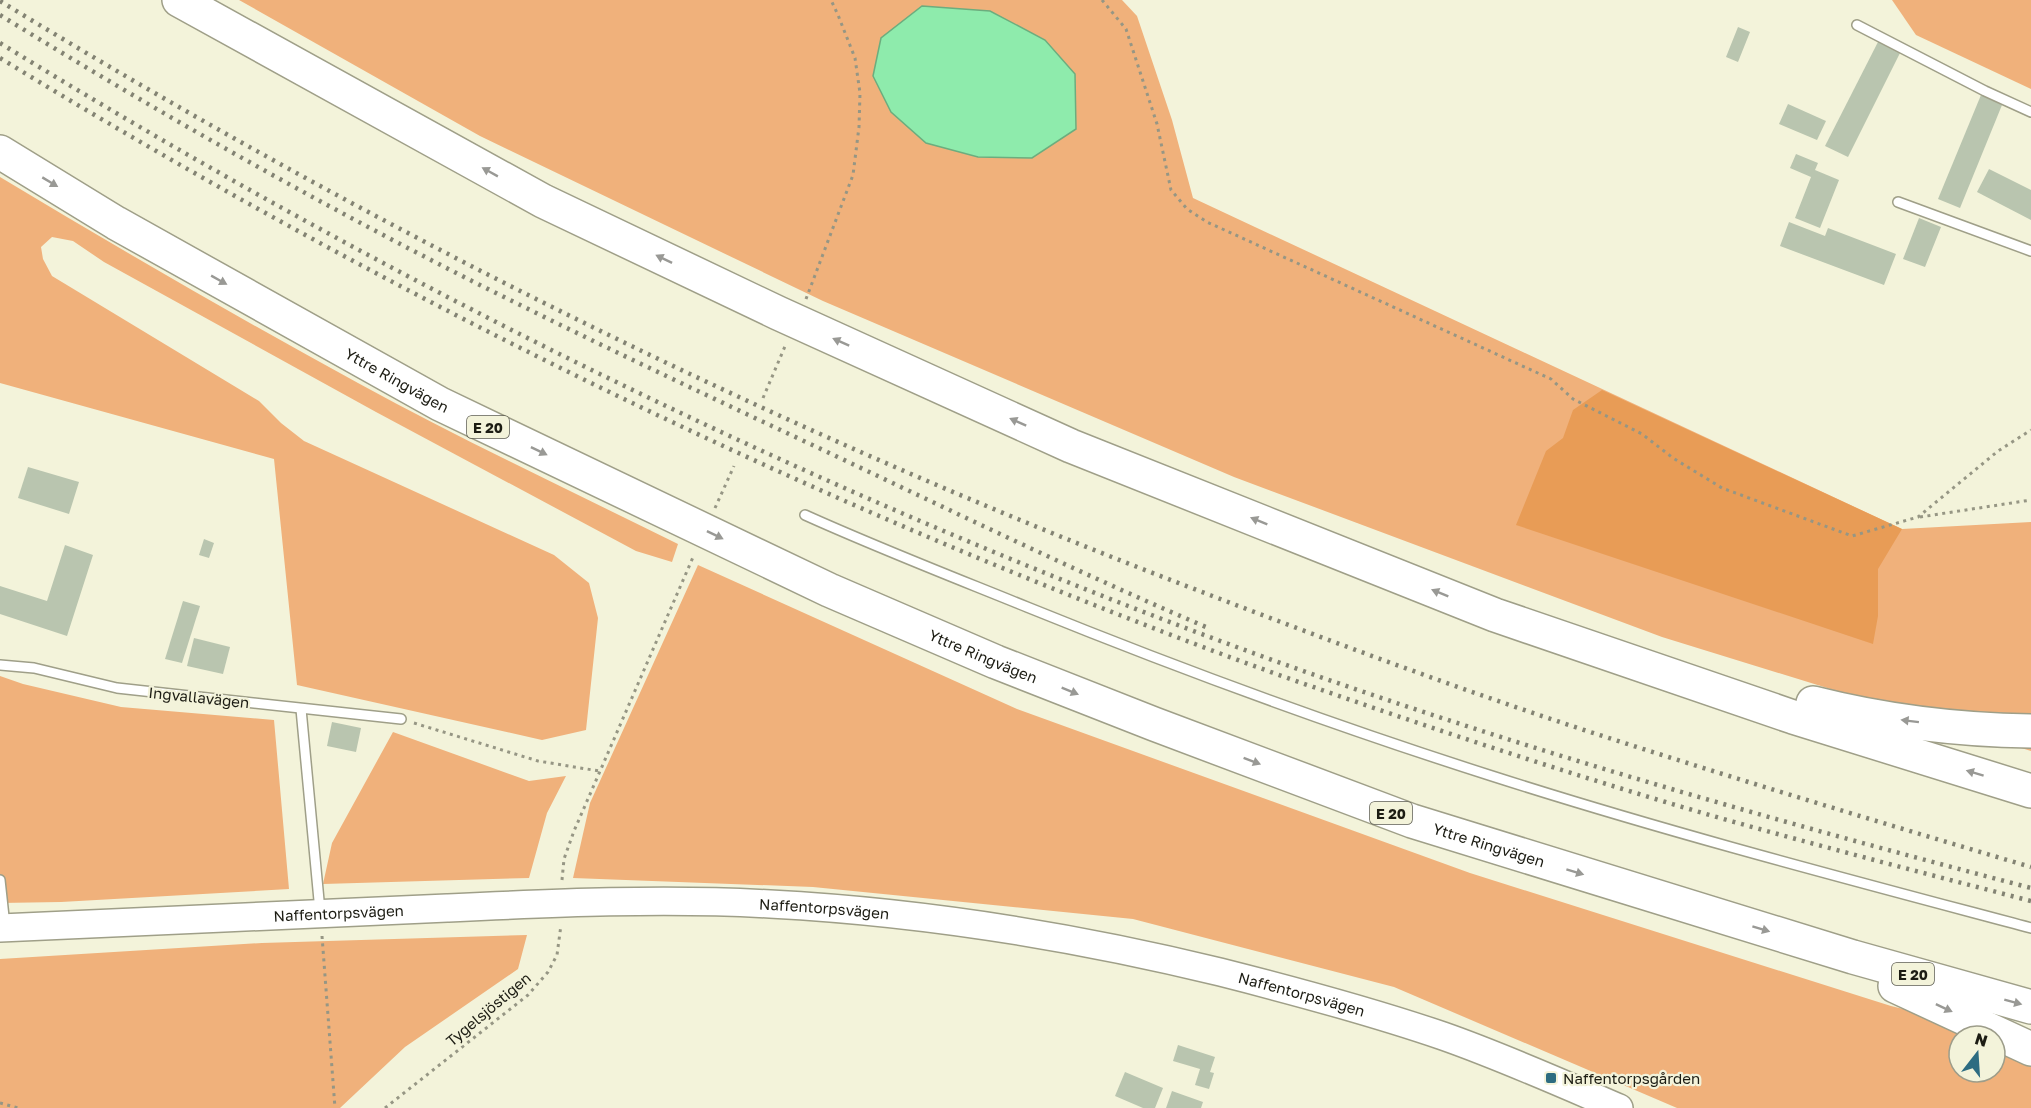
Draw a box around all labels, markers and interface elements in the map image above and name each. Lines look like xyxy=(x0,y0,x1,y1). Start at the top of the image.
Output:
one-way arrow xyxy=(481,167,498,177)
one-way arrow xyxy=(42,177,58,188)
one-way arrow xyxy=(656,254,673,263)
one-way arrow xyxy=(210,275,227,285)
one-way arrow xyxy=(832,337,849,346)
street label: Yttre Ringvägen xyxy=(342,344,452,416)
road number: E 20 xyxy=(467,416,509,438)
one-way arrow xyxy=(1010,418,1027,427)
one-way arrow xyxy=(530,447,547,456)
one-way arrow xyxy=(1250,516,1268,525)
one-way arrow xyxy=(706,531,723,540)
one-way arrow xyxy=(1431,588,1449,598)
street label: Yttre Ringvägen xyxy=(926,625,1040,686)
street label: Ingvallavägen xyxy=(148,683,250,711)
one-way arrow xyxy=(1061,686,1079,696)
one-way arrow xyxy=(1900,717,1919,726)
one-way arrow xyxy=(1243,756,1261,766)
one-way arrow xyxy=(1966,768,1984,777)
road number: E 20 xyxy=(1370,802,1412,824)
street label: Yttre Ringvägen xyxy=(1431,819,1547,870)
one-way arrow xyxy=(1566,868,1584,877)
street label: Naffentorpsvägen xyxy=(759,894,890,922)
street label: Naffentorpsvägen xyxy=(273,901,404,925)
one-way arrow xyxy=(1752,925,1770,934)
road number: E 20 xyxy=(1892,963,1934,985)
street label: Tygelsjöstigen xyxy=(442,968,534,1050)
street label: Naffentorpsvägen xyxy=(1237,968,1367,1020)
one-way arrow xyxy=(2004,998,2022,1007)
one-way arrow xyxy=(1935,1004,1953,1013)
north arrow xyxy=(1947,1024,2007,1084)
text: N xyxy=(1973,1028,1990,1051)
place label: Naffentorpsgården xyxy=(1563,1069,1700,1087)
marker: Naffentorpsgården xyxy=(1544,1071,1558,1085)

